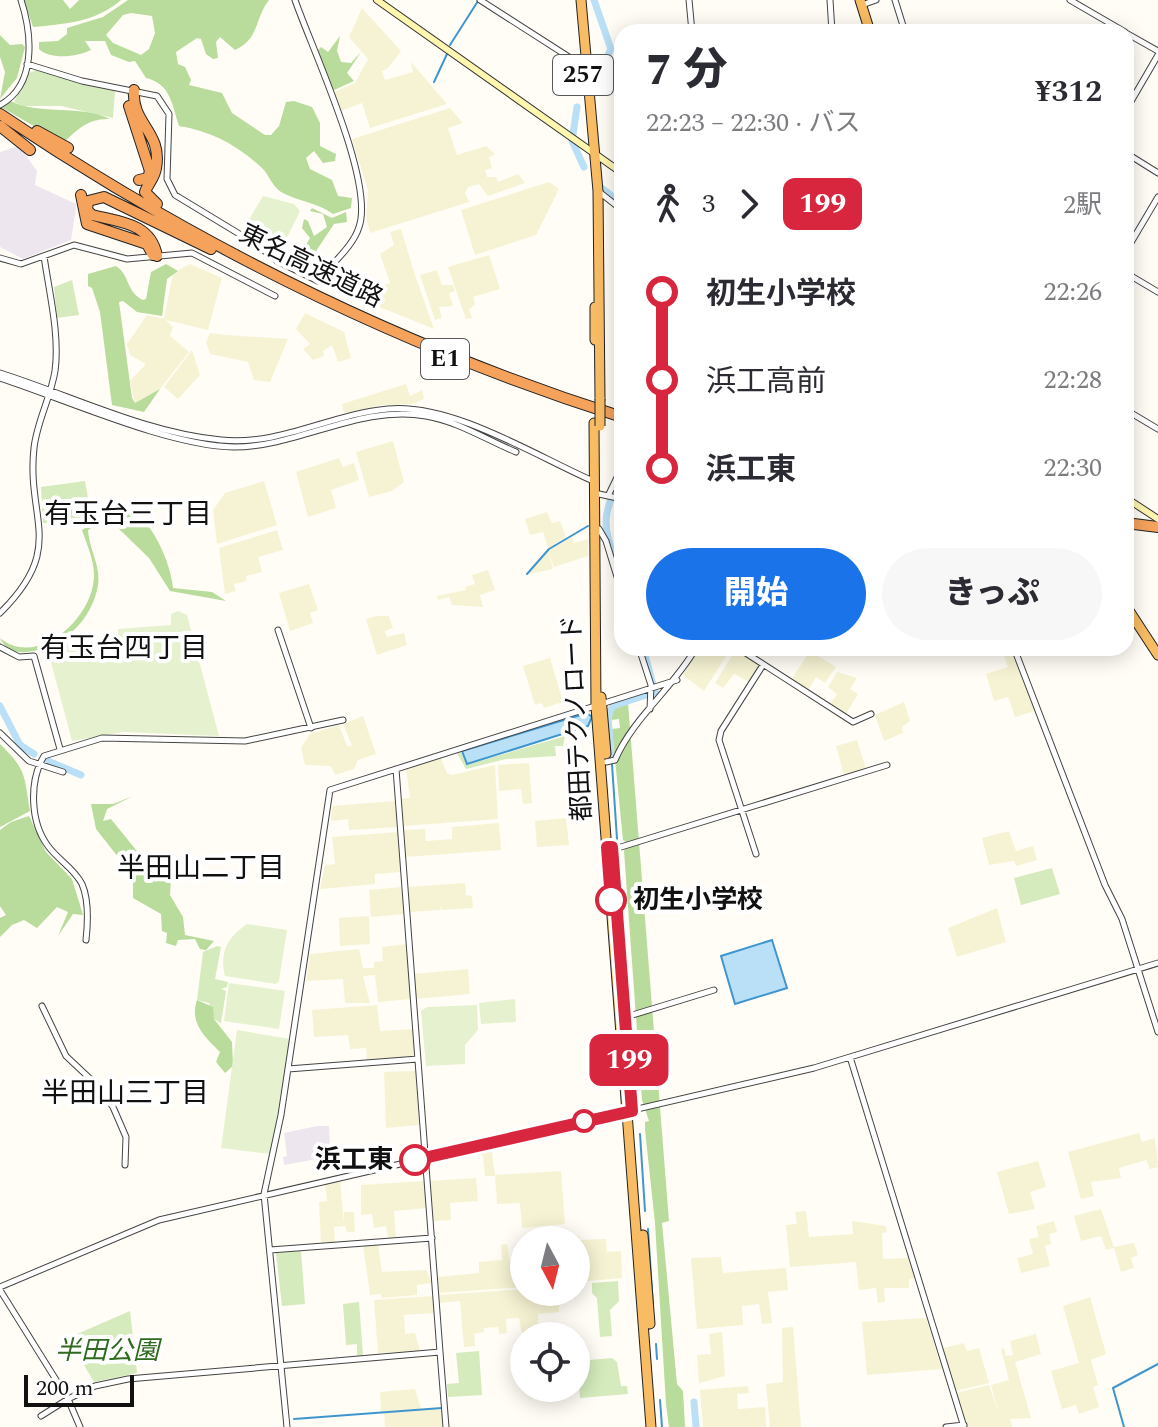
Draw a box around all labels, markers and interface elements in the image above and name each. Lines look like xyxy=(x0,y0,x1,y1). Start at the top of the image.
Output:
text: 7 分 xyxy=(646,37,727,104)
road number: 257 xyxy=(553,55,613,95)
text: ¥312 xyxy=(1035,69,1102,115)
text: 22:23 – 22:30 · バス xyxy=(646,103,861,143)
icon: walk xyxy=(646,182,690,226)
icon: forward xyxy=(727,182,771,226)
text: 199 xyxy=(799,182,846,225)
text: 3 xyxy=(702,184,715,224)
text: 2駅 xyxy=(1063,185,1102,225)
street label: 東名高速道路 xyxy=(232,214,390,318)
text: 初生小学校 xyxy=(706,271,856,317)
text: 22:26 xyxy=(1043,272,1102,312)
road number: E1 xyxy=(421,339,469,379)
text: 浜工高前 xyxy=(706,359,826,405)
text: 22:28 xyxy=(1043,360,1102,400)
text: 浜工東 xyxy=(706,447,796,493)
text: 22:30 xyxy=(1043,448,1102,488)
district label: 有玉台三丁目 xyxy=(44,493,212,536)
button: 開始 xyxy=(646,548,866,640)
button: きっぷ xyxy=(882,548,1102,640)
street label: 都田テクノロード xyxy=(552,614,602,822)
district label: 有玉台四丁目 xyxy=(40,627,208,670)
district label: 半田山二丁目 xyxy=(117,847,285,890)
place label: 初生小学校 xyxy=(633,880,763,920)
marker: 初生小学校 xyxy=(596,885,626,915)
line badge: 199 xyxy=(583,1034,675,1086)
text: 199 xyxy=(605,1038,653,1081)
district label: 半田山三丁目 xyxy=(41,1072,209,1115)
unlabelled marker xyxy=(573,1110,595,1132)
place label: 浜工東 xyxy=(315,1140,393,1180)
marker: 浜工東 xyxy=(400,1145,430,1175)
north arrow xyxy=(510,1226,590,1306)
map controls xyxy=(510,1226,590,1402)
button: locate xyxy=(510,1322,590,1402)
park label: 半田公園 xyxy=(55,1331,163,1371)
scale bar xyxy=(24,1371,134,1407)
text: 200 m xyxy=(36,1372,93,1405)

